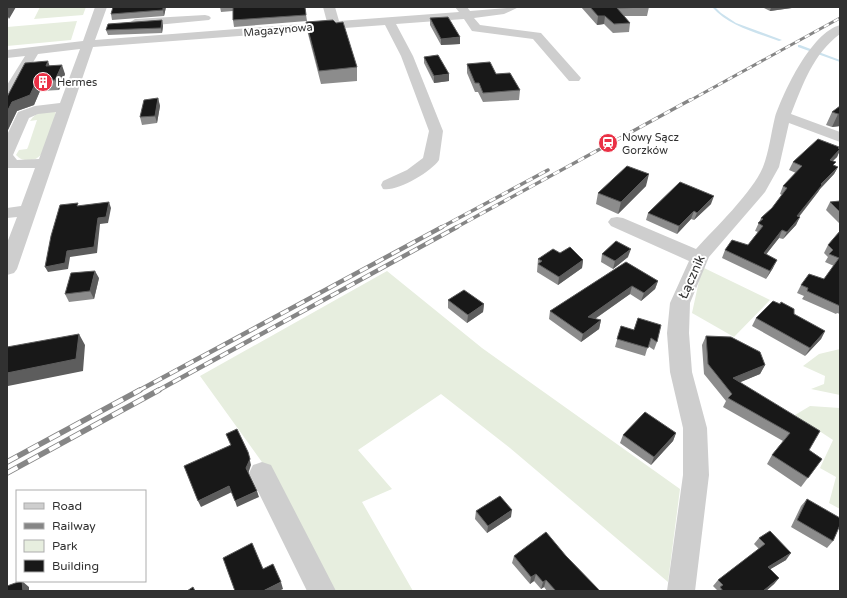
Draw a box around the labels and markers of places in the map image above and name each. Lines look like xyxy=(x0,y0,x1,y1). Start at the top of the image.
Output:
building icon: Hermes xyxy=(32,71,54,93)
place label: Hermes xyxy=(57,76,97,89)
place label: Nowy Sącz Gorzków xyxy=(622,131,680,157)
station icon: Nowy Sącz Gorzków xyxy=(597,132,619,154)

